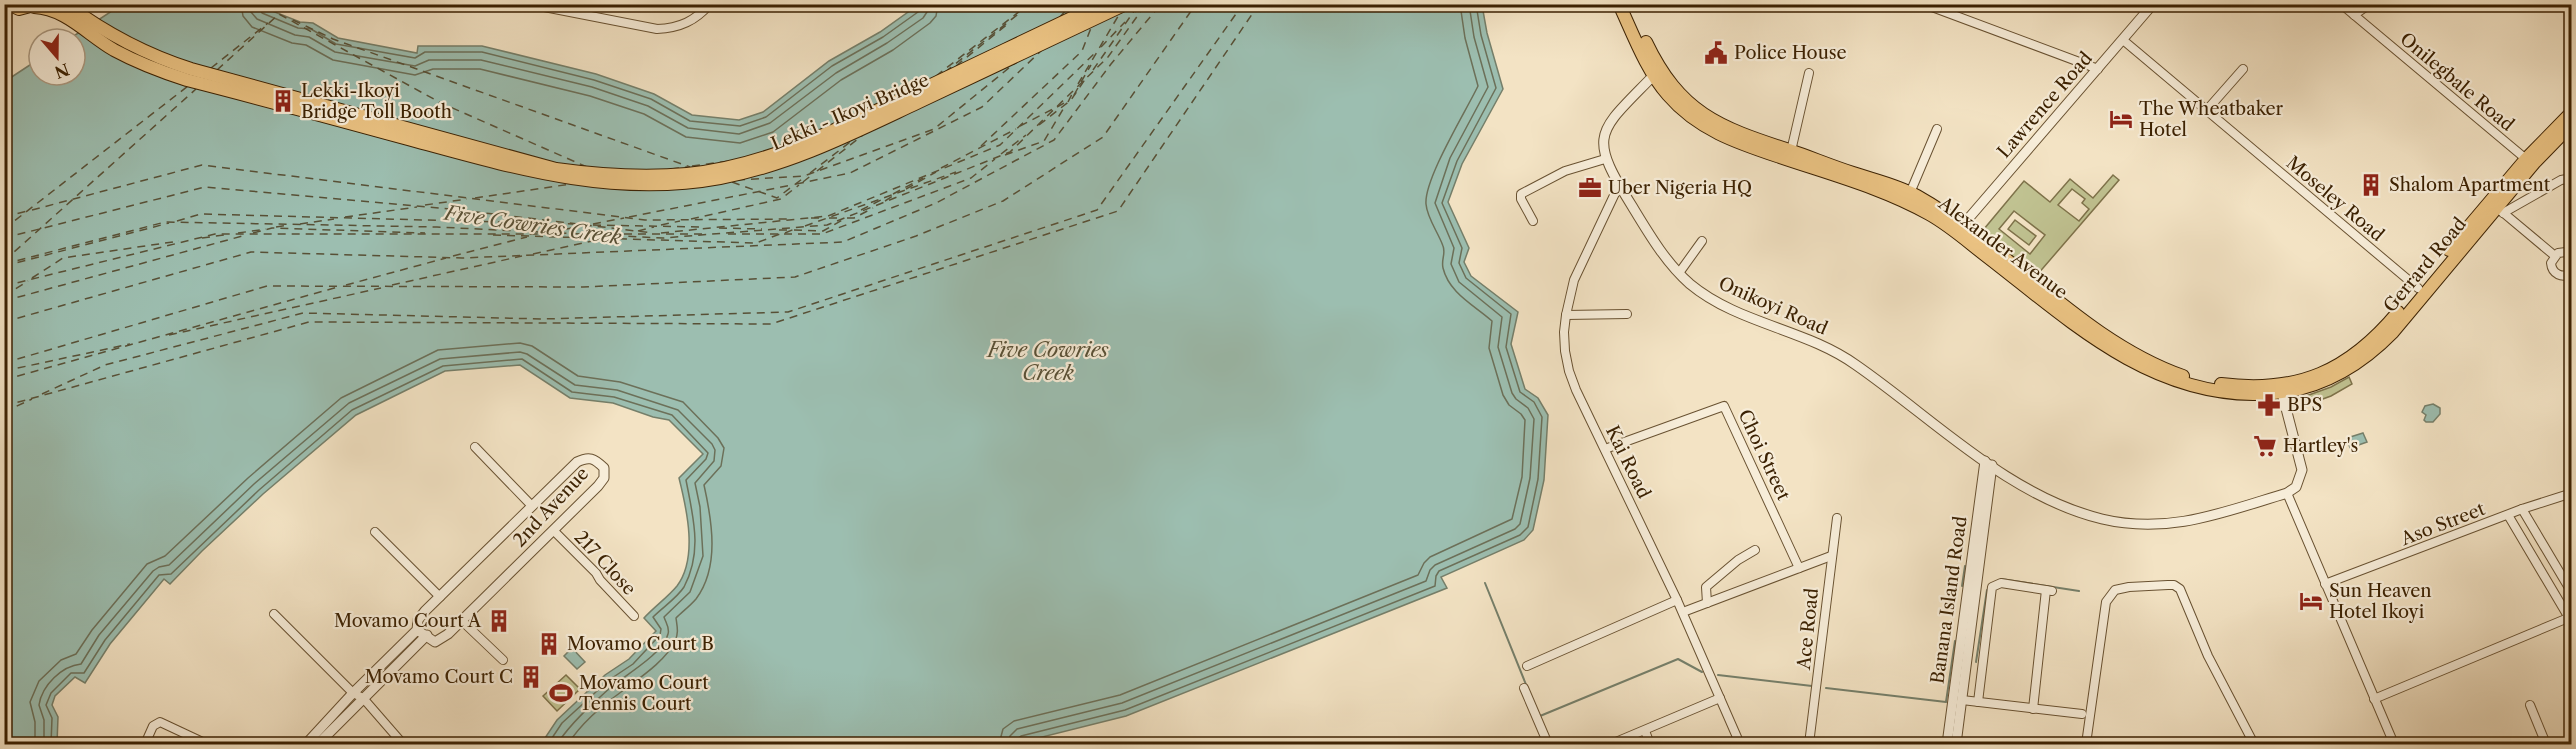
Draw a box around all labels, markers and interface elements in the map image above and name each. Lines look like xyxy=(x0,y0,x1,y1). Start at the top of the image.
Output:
north arrow xyxy=(27,27,87,87)
street label: Onilegbale Road xyxy=(2396,28,2518,136)
public building icon: Police House xyxy=(1703,40,1729,66)
place label: Police House xyxy=(1734,42,1847,64)
street label: Lawrence Road xyxy=(1993,47,2097,162)
text: N xyxy=(52,59,72,83)
street label: Lekki - Ikoyi Bridge xyxy=(768,69,932,155)
place label: Lekki-Ikoyi Bridge Toll Booth xyxy=(301,80,452,123)
building icon: Lekki-Ikoyi Bridge Toll Booth xyxy=(270,88,296,114)
place label: The Wheatbaker Hotel xyxy=(2139,98,2283,141)
hotel icon: The Wheatbaker Hotel xyxy=(2108,106,2134,132)
street label: Moseley Road xyxy=(2282,152,2388,246)
building icon: Shalom Apartment xyxy=(2358,172,2384,198)
place label: Shalom Apartment xyxy=(2389,174,2551,196)
office icon: Uber Nigeria HQ xyxy=(1577,175,1603,201)
place label: Uber Nigeria HQ xyxy=(1608,177,1752,199)
street label: Alexander Avenue xyxy=(1933,192,2072,304)
water label: Five Cowries Creek xyxy=(441,200,624,249)
street label: Gerrard Road xyxy=(2379,213,2471,317)
street label: Onikoyi Road xyxy=(1715,272,1831,340)
water label: Five Cowries Creek xyxy=(985,338,1109,385)
pharmacy icon: BPS xyxy=(2256,392,2282,418)
place label: BPS xyxy=(2287,394,2322,416)
street label: Choi Street xyxy=(1733,406,1795,504)
street label: Kai Road xyxy=(1601,422,1655,502)
supermarket icon: Hartley's xyxy=(2252,433,2278,459)
place label: Hartley's xyxy=(2283,435,2358,457)
street label: 2nd Avenue xyxy=(509,463,593,551)
street label: Aso Street xyxy=(2397,498,2489,550)
street label: Banana Island Road xyxy=(1926,515,1972,685)
street label: 217 Close xyxy=(570,526,640,600)
place label: Sun Heaven Hotel Ikoyi xyxy=(2329,580,2432,623)
street label: Ace Road xyxy=(1793,587,1823,672)
hotel icon: Sun Heaven Hotel Ikoyi xyxy=(2298,588,2324,614)
building icon: Movamo Court A xyxy=(486,608,512,634)
place label: Movamo Court A xyxy=(334,610,482,632)
building icon: Movamo Court B xyxy=(536,631,562,657)
place label: Movamo Court B xyxy=(567,633,714,655)
building icon: Movamo Court C xyxy=(518,664,544,690)
place label: Movamo Court C xyxy=(365,666,513,688)
place label: Movamo Court Tennis Court xyxy=(579,672,709,715)
sports icon: Movamo Court Tennis Court xyxy=(548,680,574,706)

